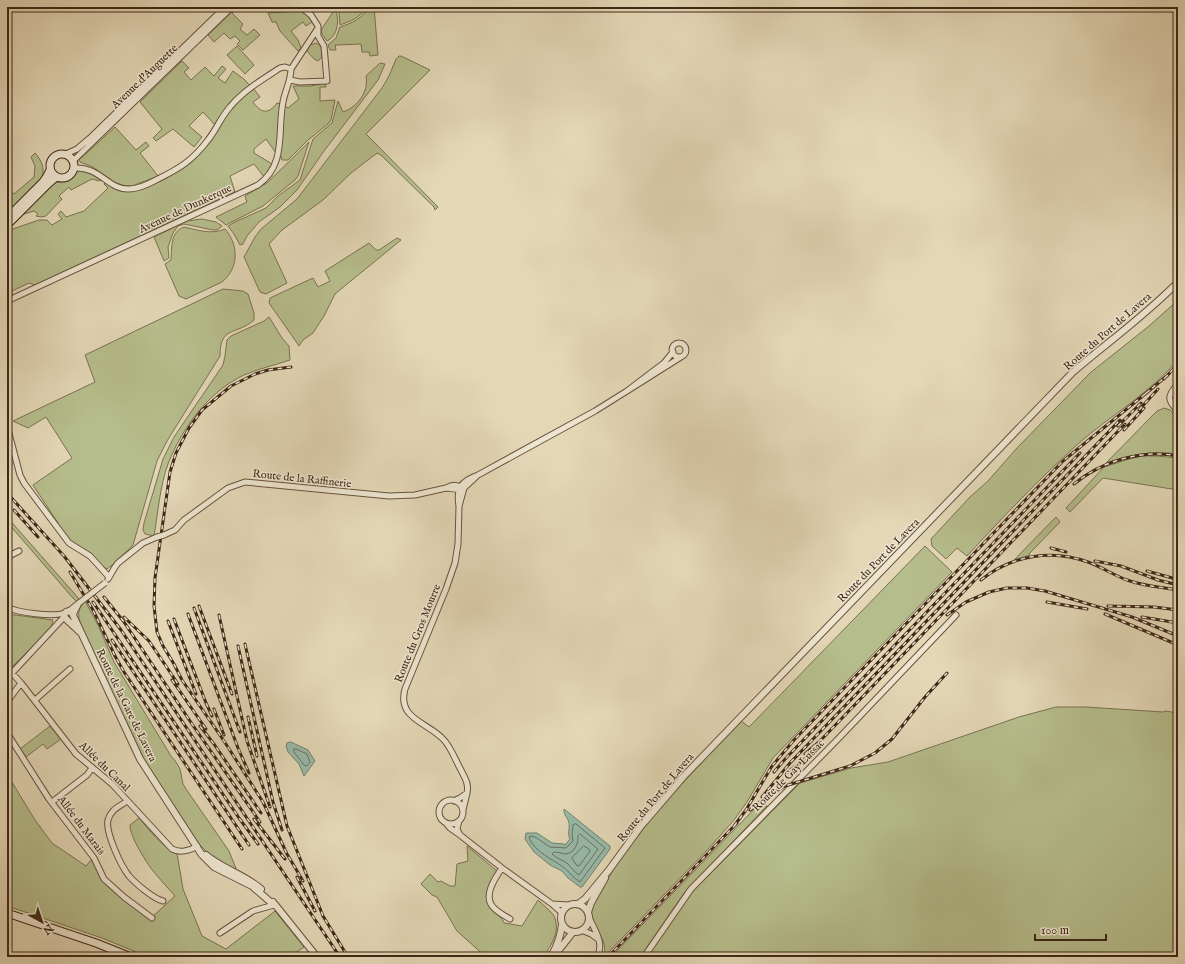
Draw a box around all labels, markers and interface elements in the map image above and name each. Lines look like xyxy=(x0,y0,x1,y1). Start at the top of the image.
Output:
street label: Avenue d'Auguette xyxy=(108,41,181,113)
street label: Avenue de Dunkerque xyxy=(136,181,234,237)
street label: Route du Port de Lavera xyxy=(1061,290,1155,374)
street label: Route de la Raffinerie xyxy=(252,467,352,491)
street label: Route du Port de Lavera xyxy=(835,515,923,606)
street label: Route du Gros Mourre xyxy=(392,582,444,685)
street label: Route de la Gare de Lavera xyxy=(93,647,160,764)
street label: Route de Gay Lussac xyxy=(750,736,828,815)
street label: Allée du Canal xyxy=(75,738,133,795)
street label: Route du Port de Lavera xyxy=(614,750,697,845)
street label: Allée du Marais xyxy=(54,792,108,858)
north arrow xyxy=(22,902,62,942)
scale bar xyxy=(1035,916,1106,942)
text: N xyxy=(39,920,57,938)
text: 100 m xyxy=(1041,923,1069,938)

